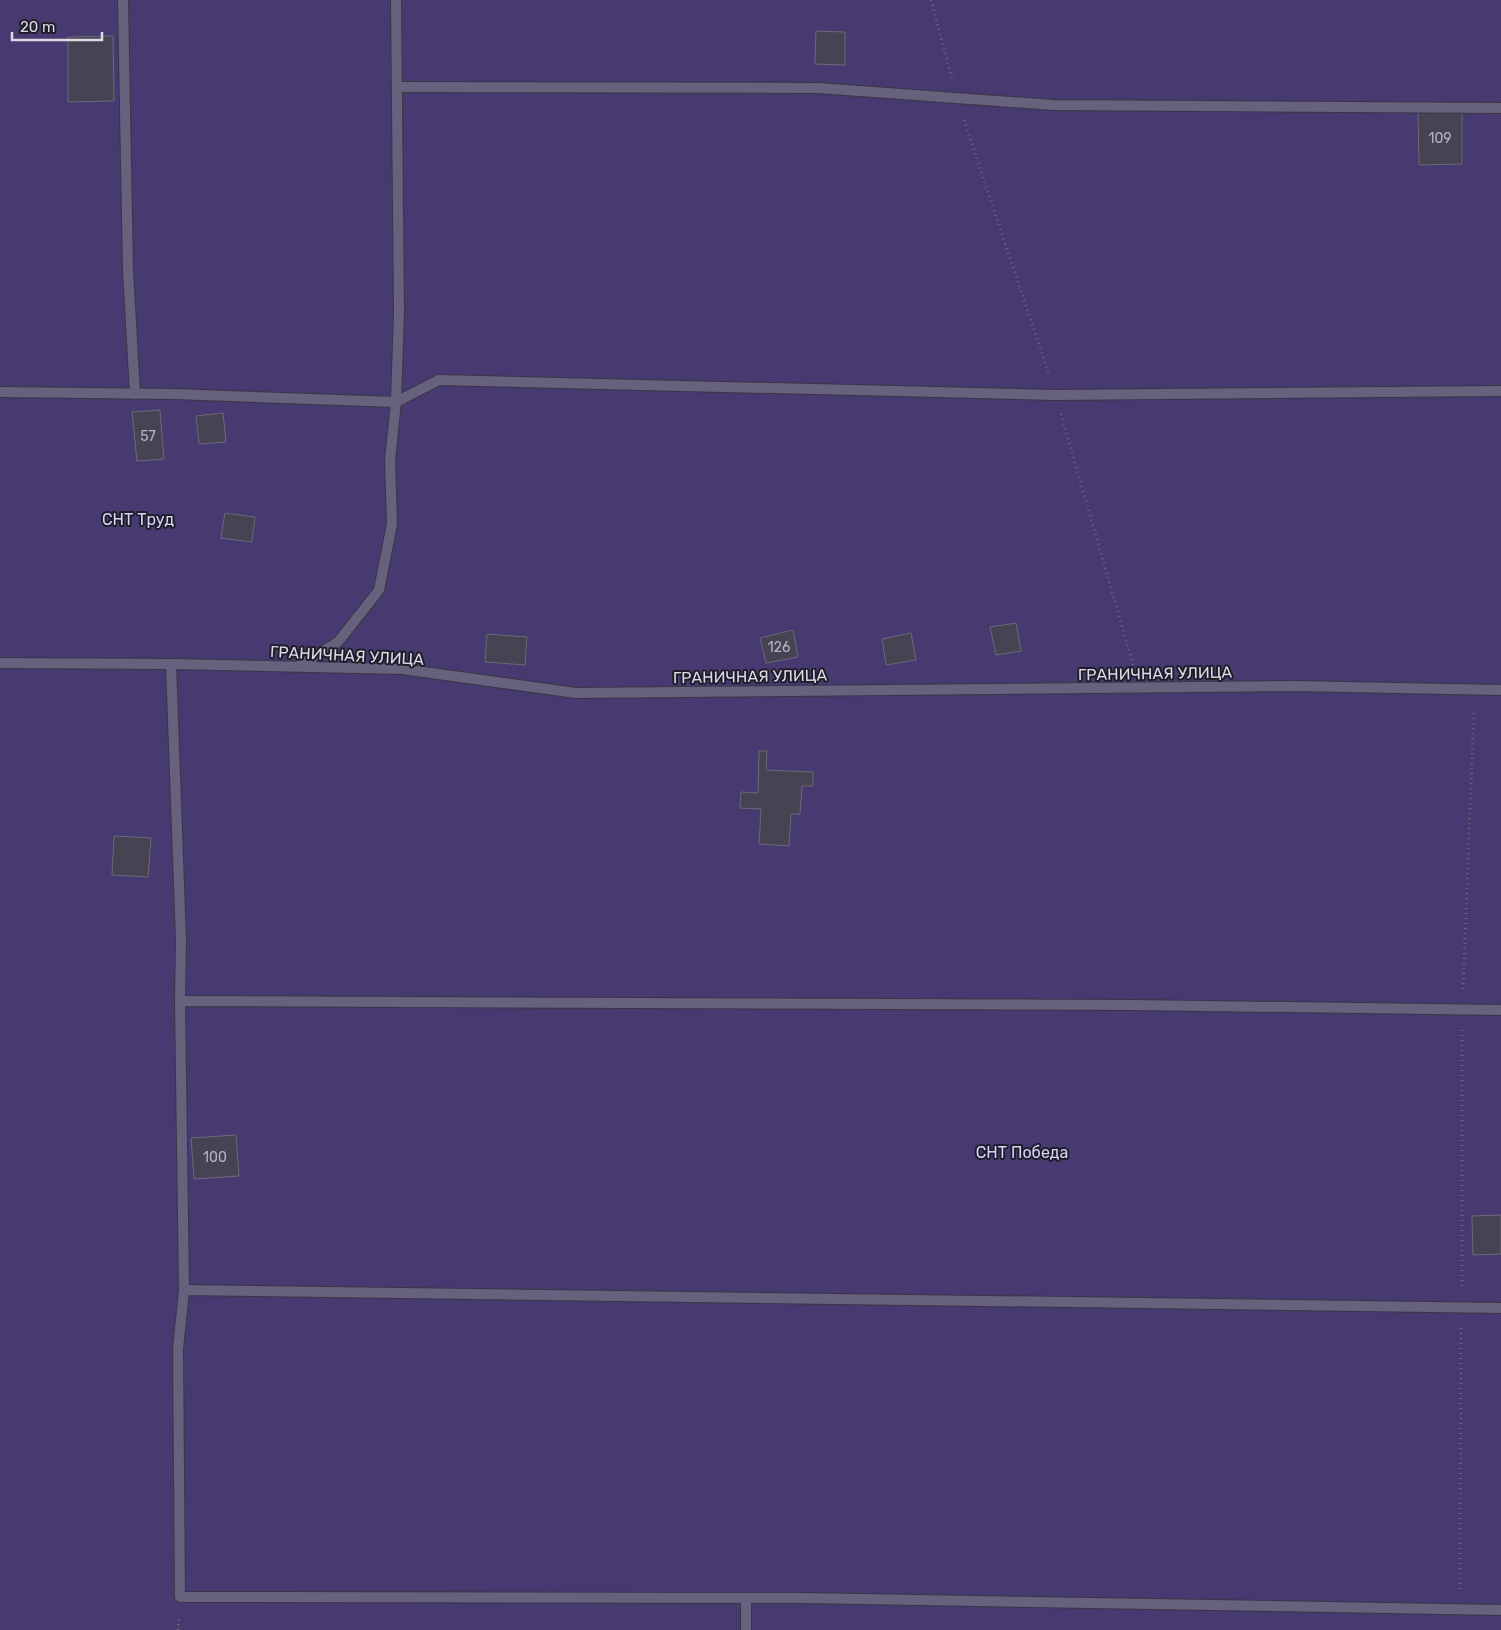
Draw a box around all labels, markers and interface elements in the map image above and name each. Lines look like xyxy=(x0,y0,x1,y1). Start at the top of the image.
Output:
scale bar xyxy=(12,10,102,42)
text: 20 m xyxy=(20,18,55,36)
house number: 109 xyxy=(1428,130,1452,147)
house number: 57 xyxy=(140,428,156,445)
park label: СНТ Труд xyxy=(102,510,174,529)
house number: 126 xyxy=(768,639,790,656)
street label: ГРАНИЧНАЯ УЛИЦА xyxy=(269,642,425,669)
street label: ГРАНИЧНАЯ УЛИЦА xyxy=(1078,663,1233,684)
street label: ГРАНИЧНАЯ УЛИЦА xyxy=(673,666,828,687)
park label: СНТ Победа xyxy=(976,1143,1068,1162)
house number: 100 xyxy=(203,1149,227,1166)

